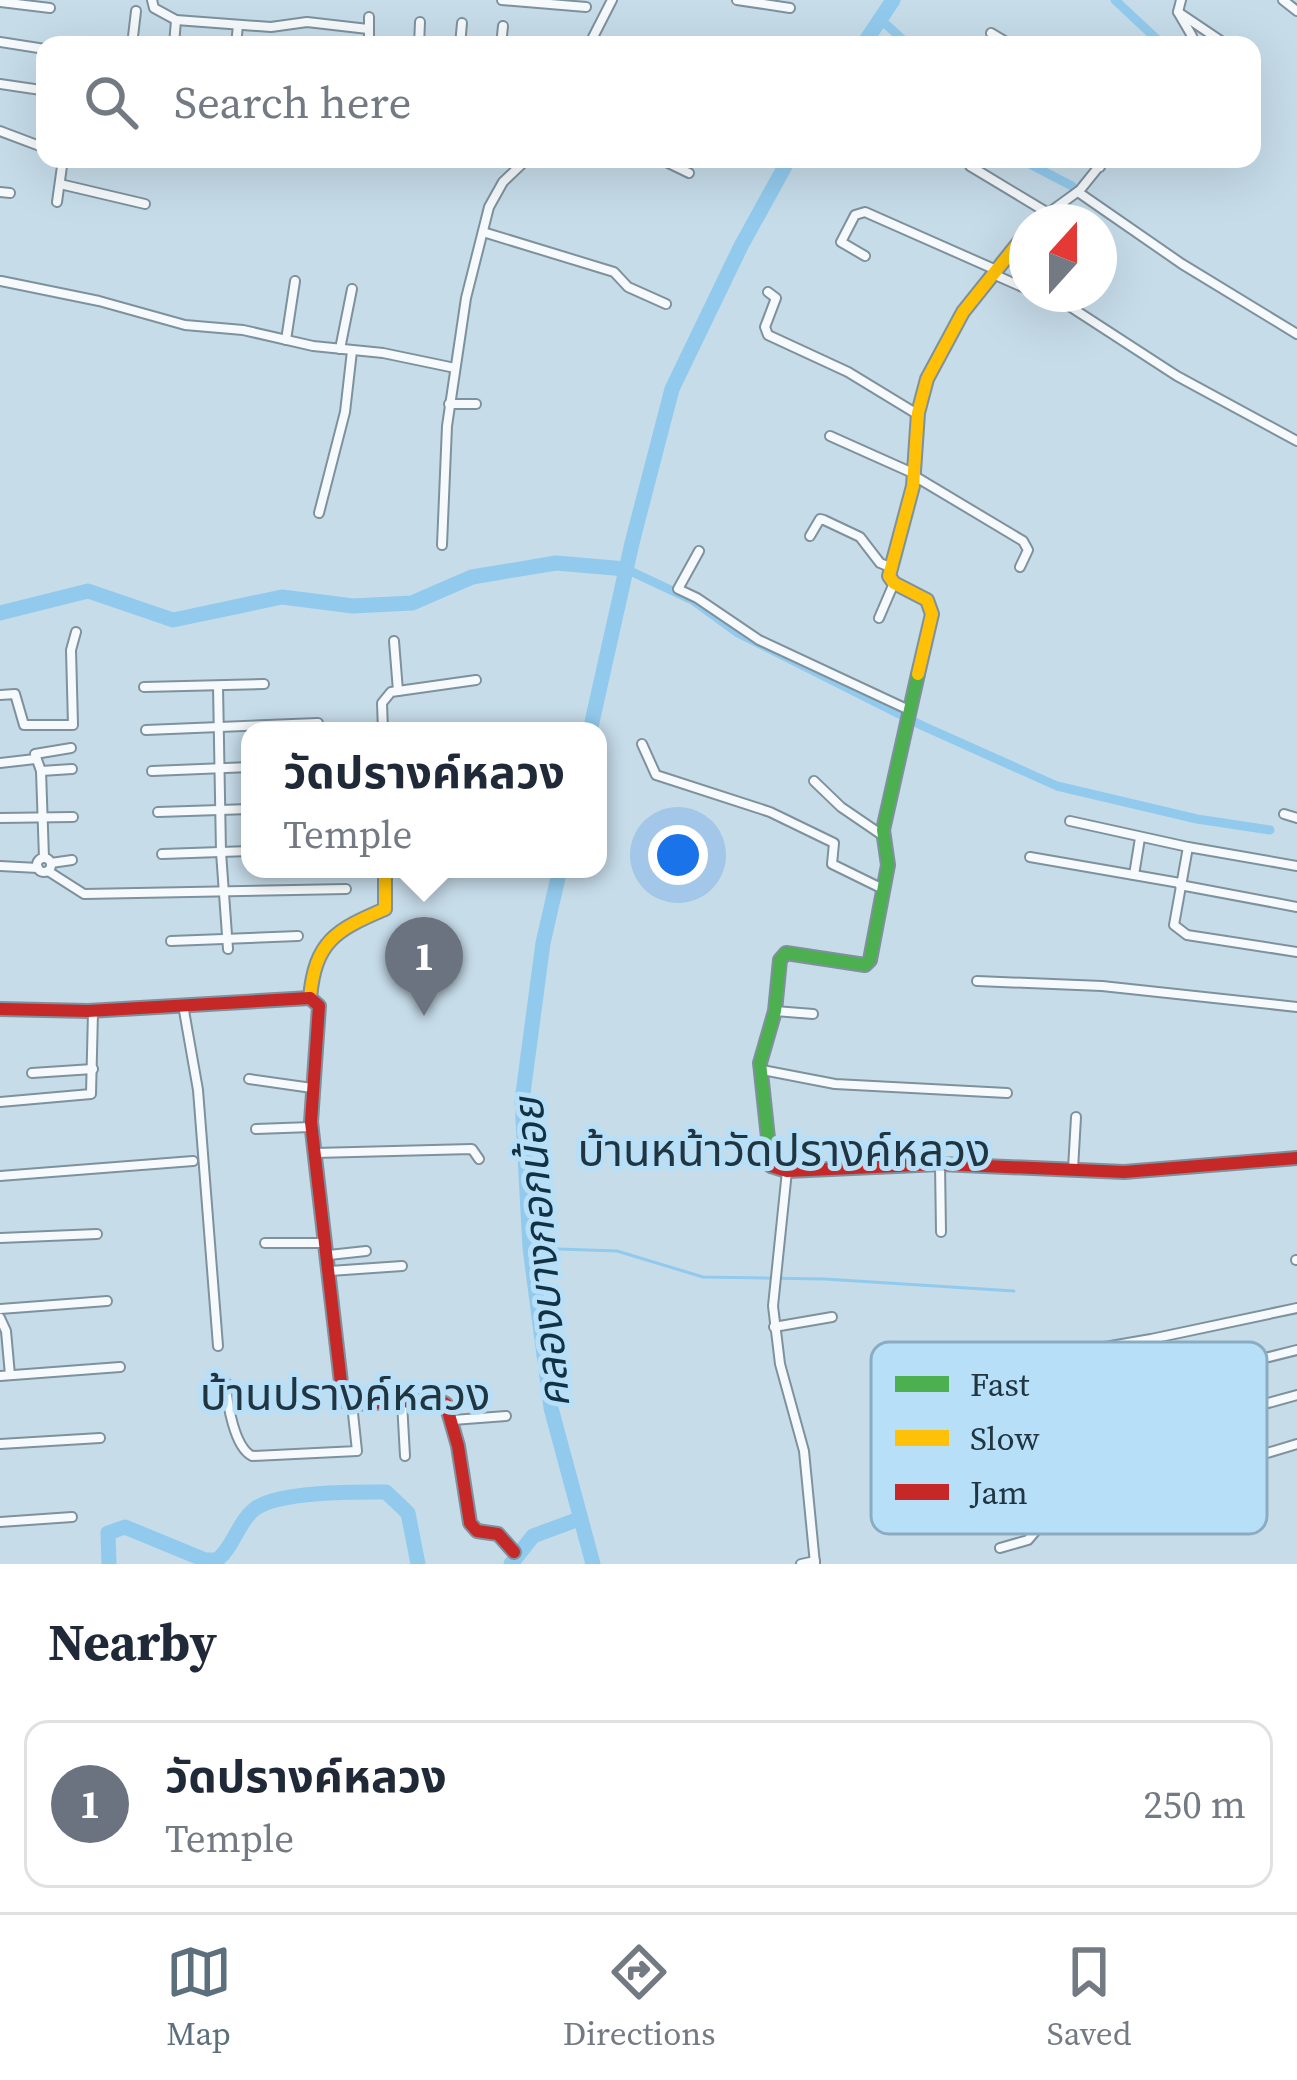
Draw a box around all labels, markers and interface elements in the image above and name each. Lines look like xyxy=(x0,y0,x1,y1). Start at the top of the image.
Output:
search box xyxy=(36,36,1261,168)
icon: search xyxy=(78,69,144,135)
text: Search here xyxy=(174,71,411,133)
north arrow xyxy=(1009,204,1117,312)
popup xyxy=(241,722,607,878)
text: วัดปรางค์หลวง xyxy=(283,741,565,803)
text: Temple xyxy=(283,808,412,861)
your location xyxy=(648,825,708,885)
pin: 1 xyxy=(385,917,463,1016)
water label: คลองบางกอกน้อย xyxy=(498,1093,583,1410)
district label: บ้านหน้าวัดปรางค์หลวง xyxy=(578,1119,990,1181)
legend xyxy=(871,1342,1267,1534)
text: Fast xyxy=(970,1362,1030,1407)
district label: บ้านปรางค์หลวง xyxy=(200,1363,490,1425)
text: Slow xyxy=(970,1416,1040,1461)
text: Jam xyxy=(969,1470,1028,1515)
text: Nearby xyxy=(48,1607,217,1677)
text: วัดปรางค์หลวง xyxy=(165,1745,447,1807)
text: 1 xyxy=(79,1778,101,1831)
text: 250 m xyxy=(1143,1778,1246,1831)
text: Temple xyxy=(165,1812,294,1865)
tab: Map xyxy=(166,1939,232,2056)
tab: Directions xyxy=(563,1939,716,2056)
tab: Saved xyxy=(1047,1939,1131,2056)

